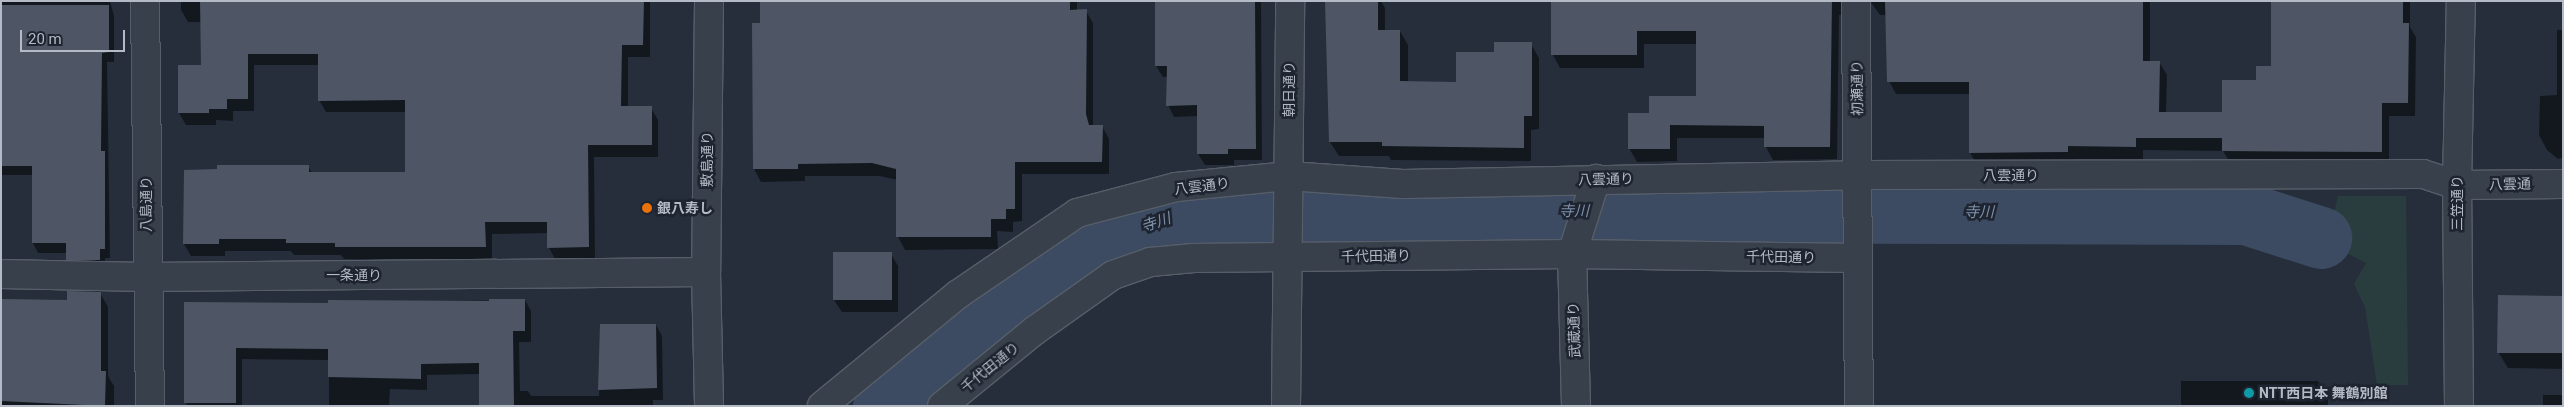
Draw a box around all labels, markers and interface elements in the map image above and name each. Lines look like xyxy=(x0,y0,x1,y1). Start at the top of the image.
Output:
scale bar xyxy=(22,20,128,52)
text: 20 m xyxy=(28,30,62,48)
street label: 初瀬通り xyxy=(1848,60,1866,116)
street label: 朝日通り xyxy=(1281,61,1297,117)
street label: 敷島通り xyxy=(699,131,715,187)
street label: 八雲通り xyxy=(1983,167,2039,183)
street label: 八雲通り xyxy=(1578,170,1634,188)
street label: 八雲通り xyxy=(1173,174,1231,198)
street label: 三笠通り xyxy=(2449,175,2465,231)
street label: 八雲通 xyxy=(2489,175,2531,193)
street label: 八島通り xyxy=(138,176,154,232)
place label: 銀八寿し xyxy=(657,200,713,216)
marker: 銀八寿し xyxy=(641,202,653,214)
water label: 寺川 xyxy=(1559,203,1589,221)
water label: 寺川 xyxy=(1964,204,1994,222)
water label: 寺川 xyxy=(1139,210,1173,236)
street label: 千代田通り xyxy=(1341,247,1411,265)
street label: 千代田通り xyxy=(1746,248,1816,266)
street label: 一条通り xyxy=(326,267,382,283)
street label: 武蔵通り xyxy=(1565,302,1583,358)
street label: 千代田通り xyxy=(958,338,1022,396)
place label: NTT西日本 舞鶴別館 xyxy=(2259,385,2388,401)
marker: NTT西日本 舞鶴別館 xyxy=(2243,387,2255,399)

